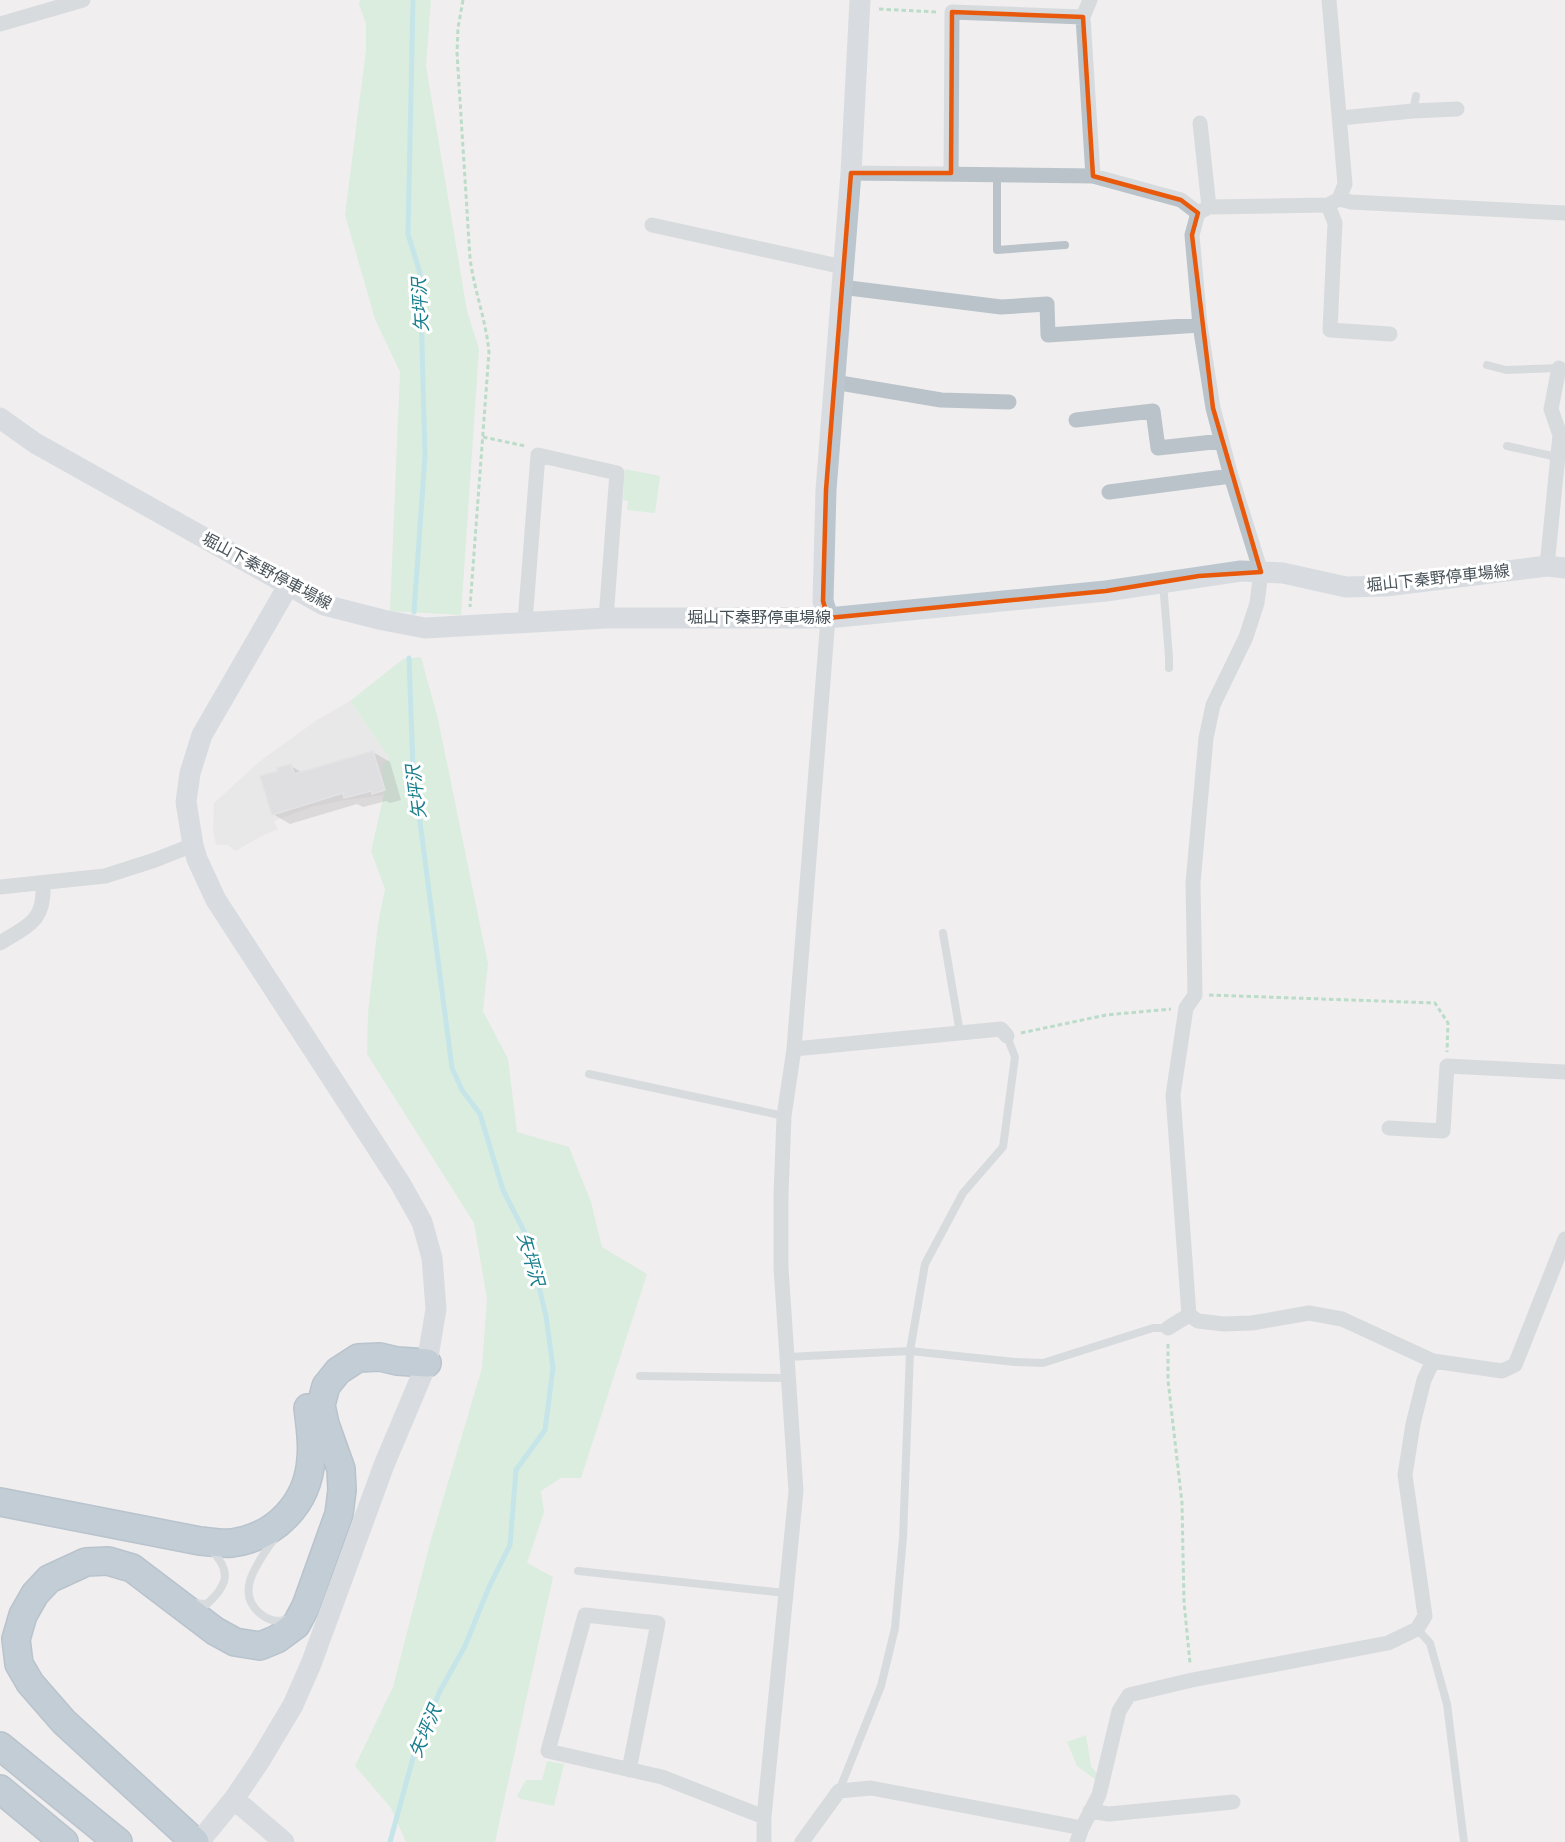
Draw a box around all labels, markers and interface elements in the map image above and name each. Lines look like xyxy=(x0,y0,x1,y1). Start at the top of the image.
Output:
water label: 矢坪沢 xyxy=(408,275,432,333)
street label: 堀山下秦野停車場線 xyxy=(199,529,335,613)
street label: 堀山下秦野停車場線 xyxy=(1365,561,1511,595)
street label: 堀山下秦野停車場線 xyxy=(687,608,831,627)
water label: 矢坪沢 xyxy=(402,762,430,820)
water label: 矢坪沢 xyxy=(513,1230,549,1290)
water label: 矢坪沢 xyxy=(405,1700,446,1760)

